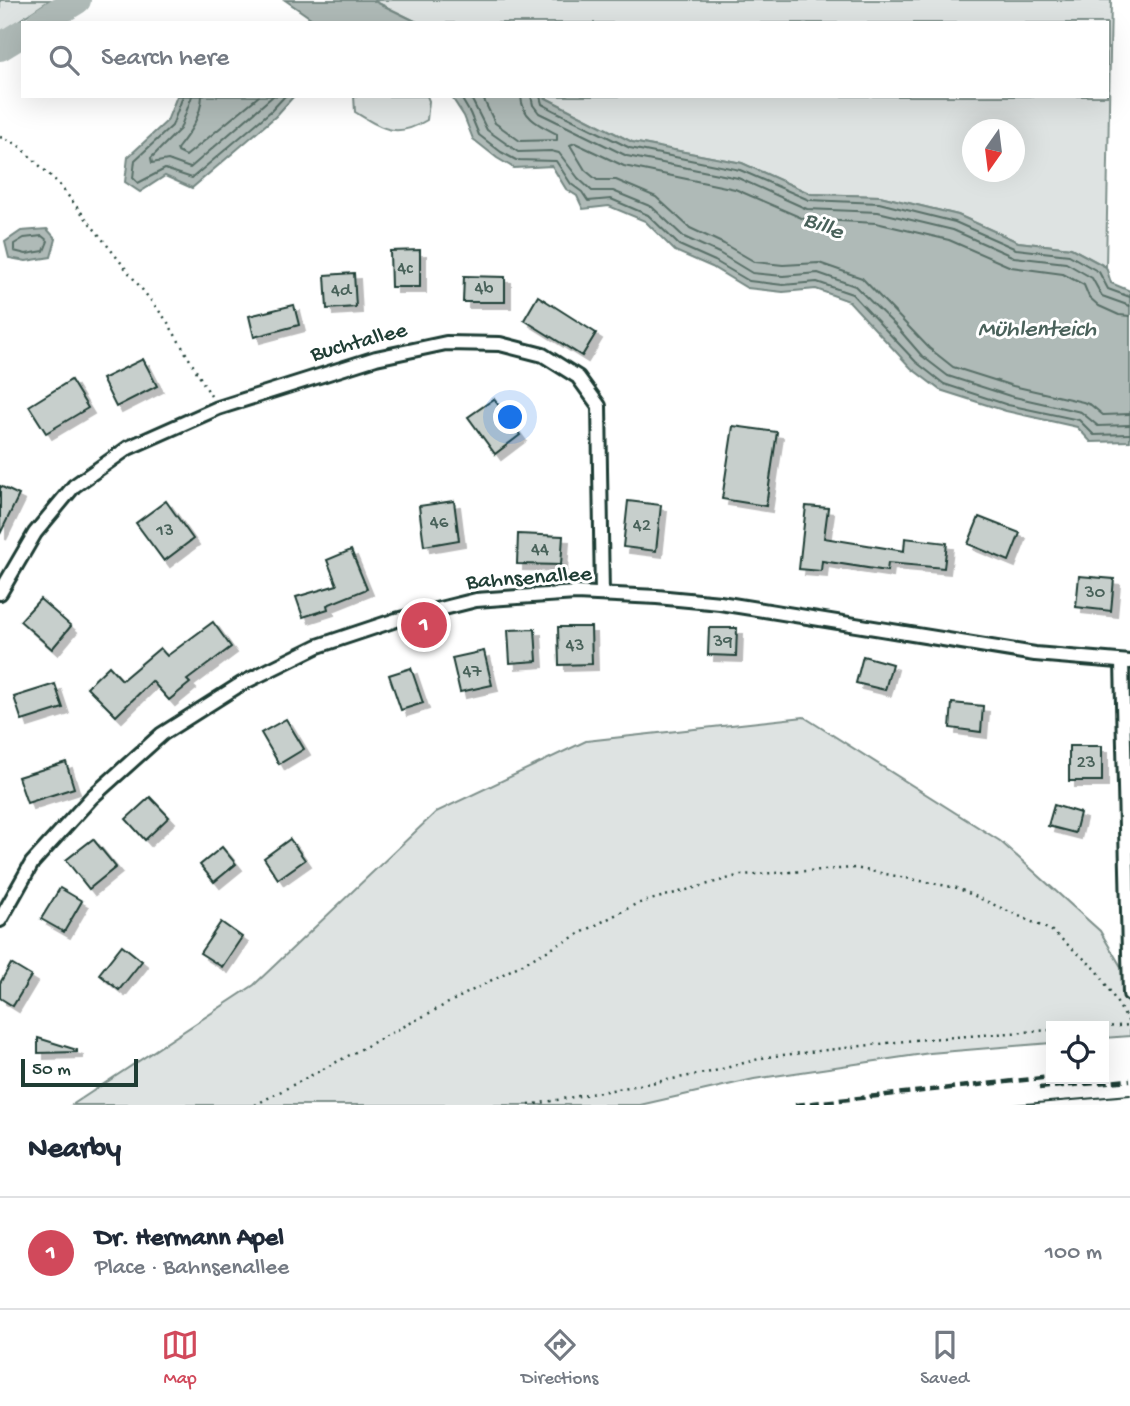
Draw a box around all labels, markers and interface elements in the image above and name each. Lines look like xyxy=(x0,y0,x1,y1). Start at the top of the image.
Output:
search box xyxy=(21,21,1109,98)
icon: search xyxy=(45,41,83,79)
text: Search here xyxy=(101,44,229,75)
north arrow xyxy=(962,119,1025,182)
water label: Bille xyxy=(799,206,849,249)
house number: 4c xyxy=(397,258,413,281)
house number: 4b xyxy=(474,278,494,301)
house number: 4d xyxy=(331,280,353,303)
water label: Mühlenteich xyxy=(978,316,1097,345)
street label: Buchtallee xyxy=(307,317,411,369)
your location xyxy=(493,400,527,434)
house number: 46 xyxy=(430,512,449,535)
house number: 42 xyxy=(633,515,651,538)
house number: 13 xyxy=(155,520,174,543)
house number: 44 xyxy=(531,539,549,562)
street label: Bahnsenallee xyxy=(464,561,594,597)
house number: 30 xyxy=(1084,582,1106,605)
pin: 1 xyxy=(401,599,447,651)
house number: 39 xyxy=(712,631,733,654)
house number: 43 xyxy=(566,635,585,658)
house number: 47 xyxy=(463,661,483,684)
house number: 23 xyxy=(1076,752,1096,775)
map controls xyxy=(1046,1021,1109,1084)
button: locate xyxy=(1046,1021,1109,1084)
scale bar xyxy=(21,1056,138,1088)
text: 50 m xyxy=(32,1059,71,1082)
text: Nearby xyxy=(28,1133,121,1168)
text: Dr. Hermann Apel xyxy=(95,1224,284,1255)
text: 1 xyxy=(46,1240,56,1267)
text: 100 m xyxy=(1045,1240,1102,1267)
text: Place · Bahnsenallee xyxy=(95,1255,289,1282)
tab: Map xyxy=(161,1326,199,1391)
tab: Directions xyxy=(521,1326,598,1391)
tab: Saved xyxy=(920,1326,969,1391)

